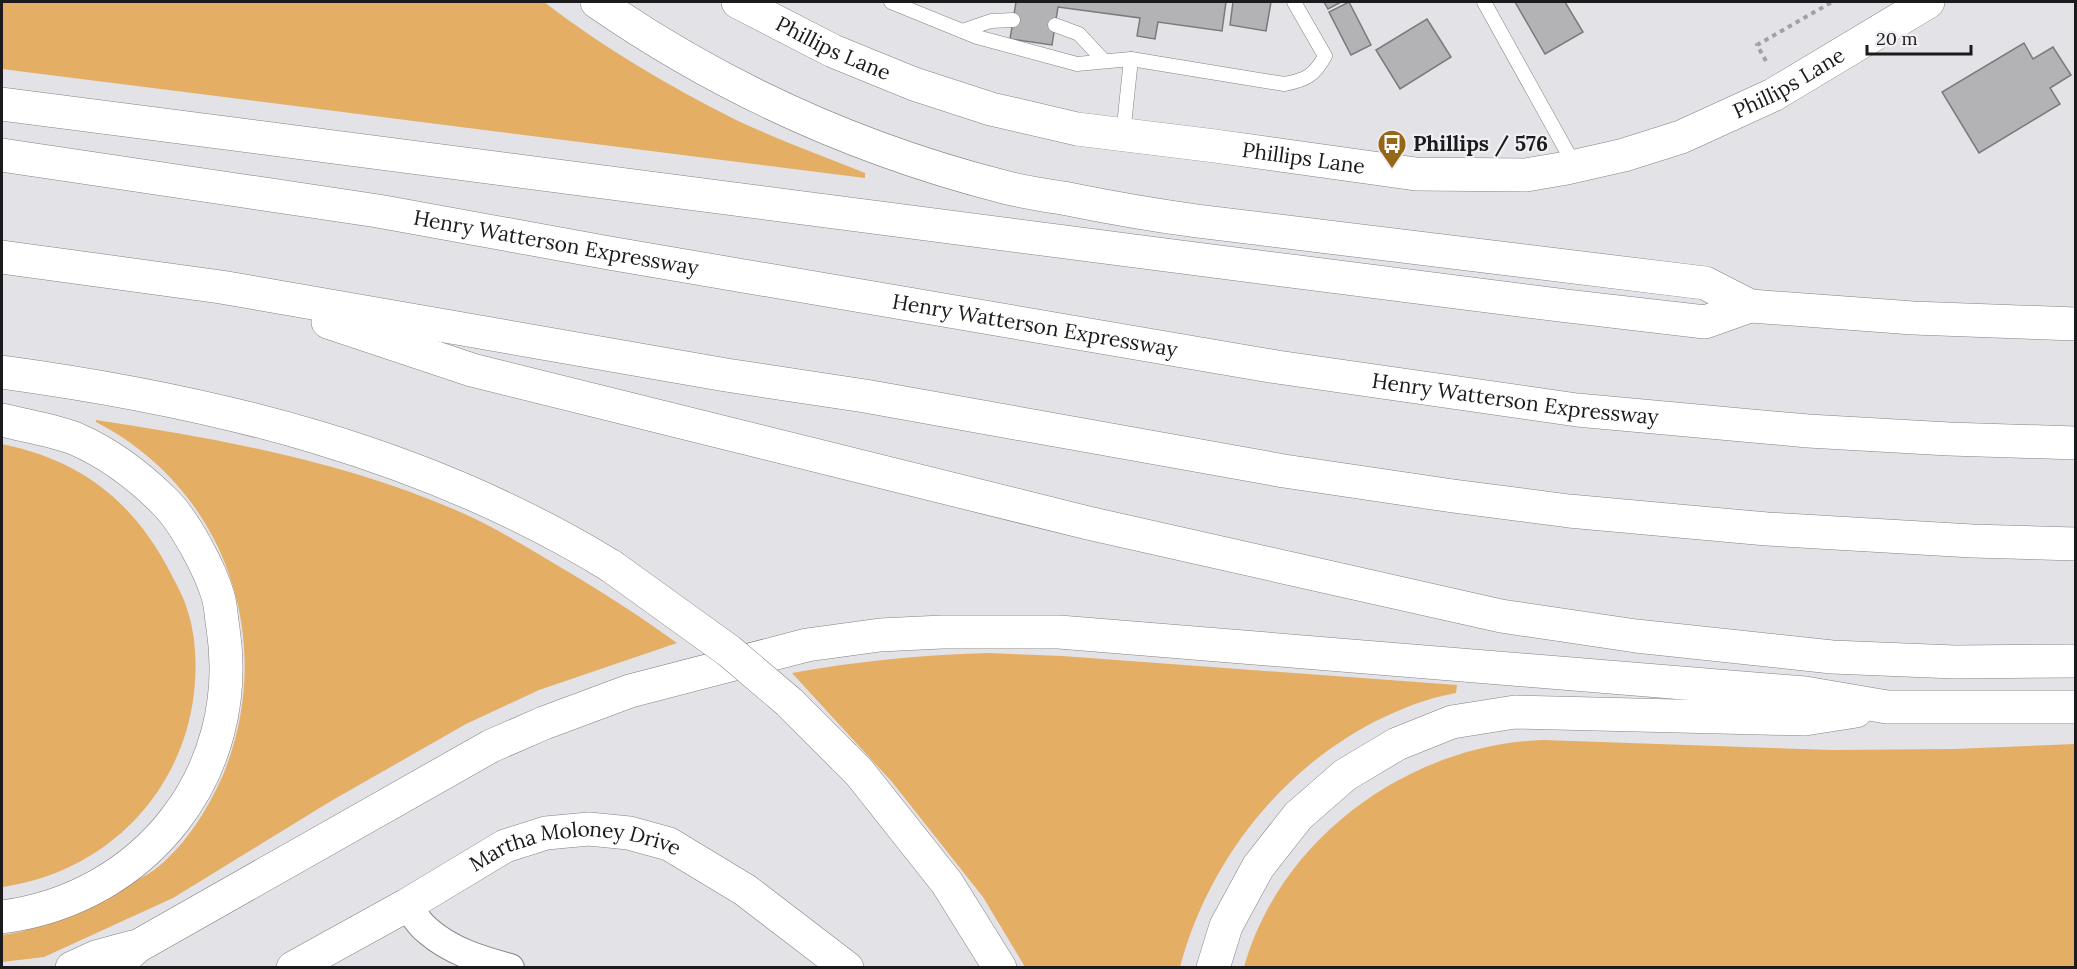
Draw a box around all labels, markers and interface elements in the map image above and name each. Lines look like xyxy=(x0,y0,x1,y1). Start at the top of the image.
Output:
street label: Phillips Lane xyxy=(771,10,895,86)
scale bar xyxy=(1867,18,1970,56)
text: 20 m xyxy=(1876,27,1918,50)
street label: Phillips Lane xyxy=(1729,41,1849,124)
bus stop icon: Phillips / 576 xyxy=(1376,128,1408,170)
place label: Phillips / 576 xyxy=(1413,130,1548,157)
street label: Phillips Lane xyxy=(1240,136,1367,180)
street label: Henry Watterson Expressway xyxy=(411,204,701,281)
street label: Henry Watterson Expressway xyxy=(890,288,1180,363)
street label: Henry Watterson Expressway xyxy=(1370,367,1660,430)
street label: Martha Moloney Drive xyxy=(464,815,687,877)

